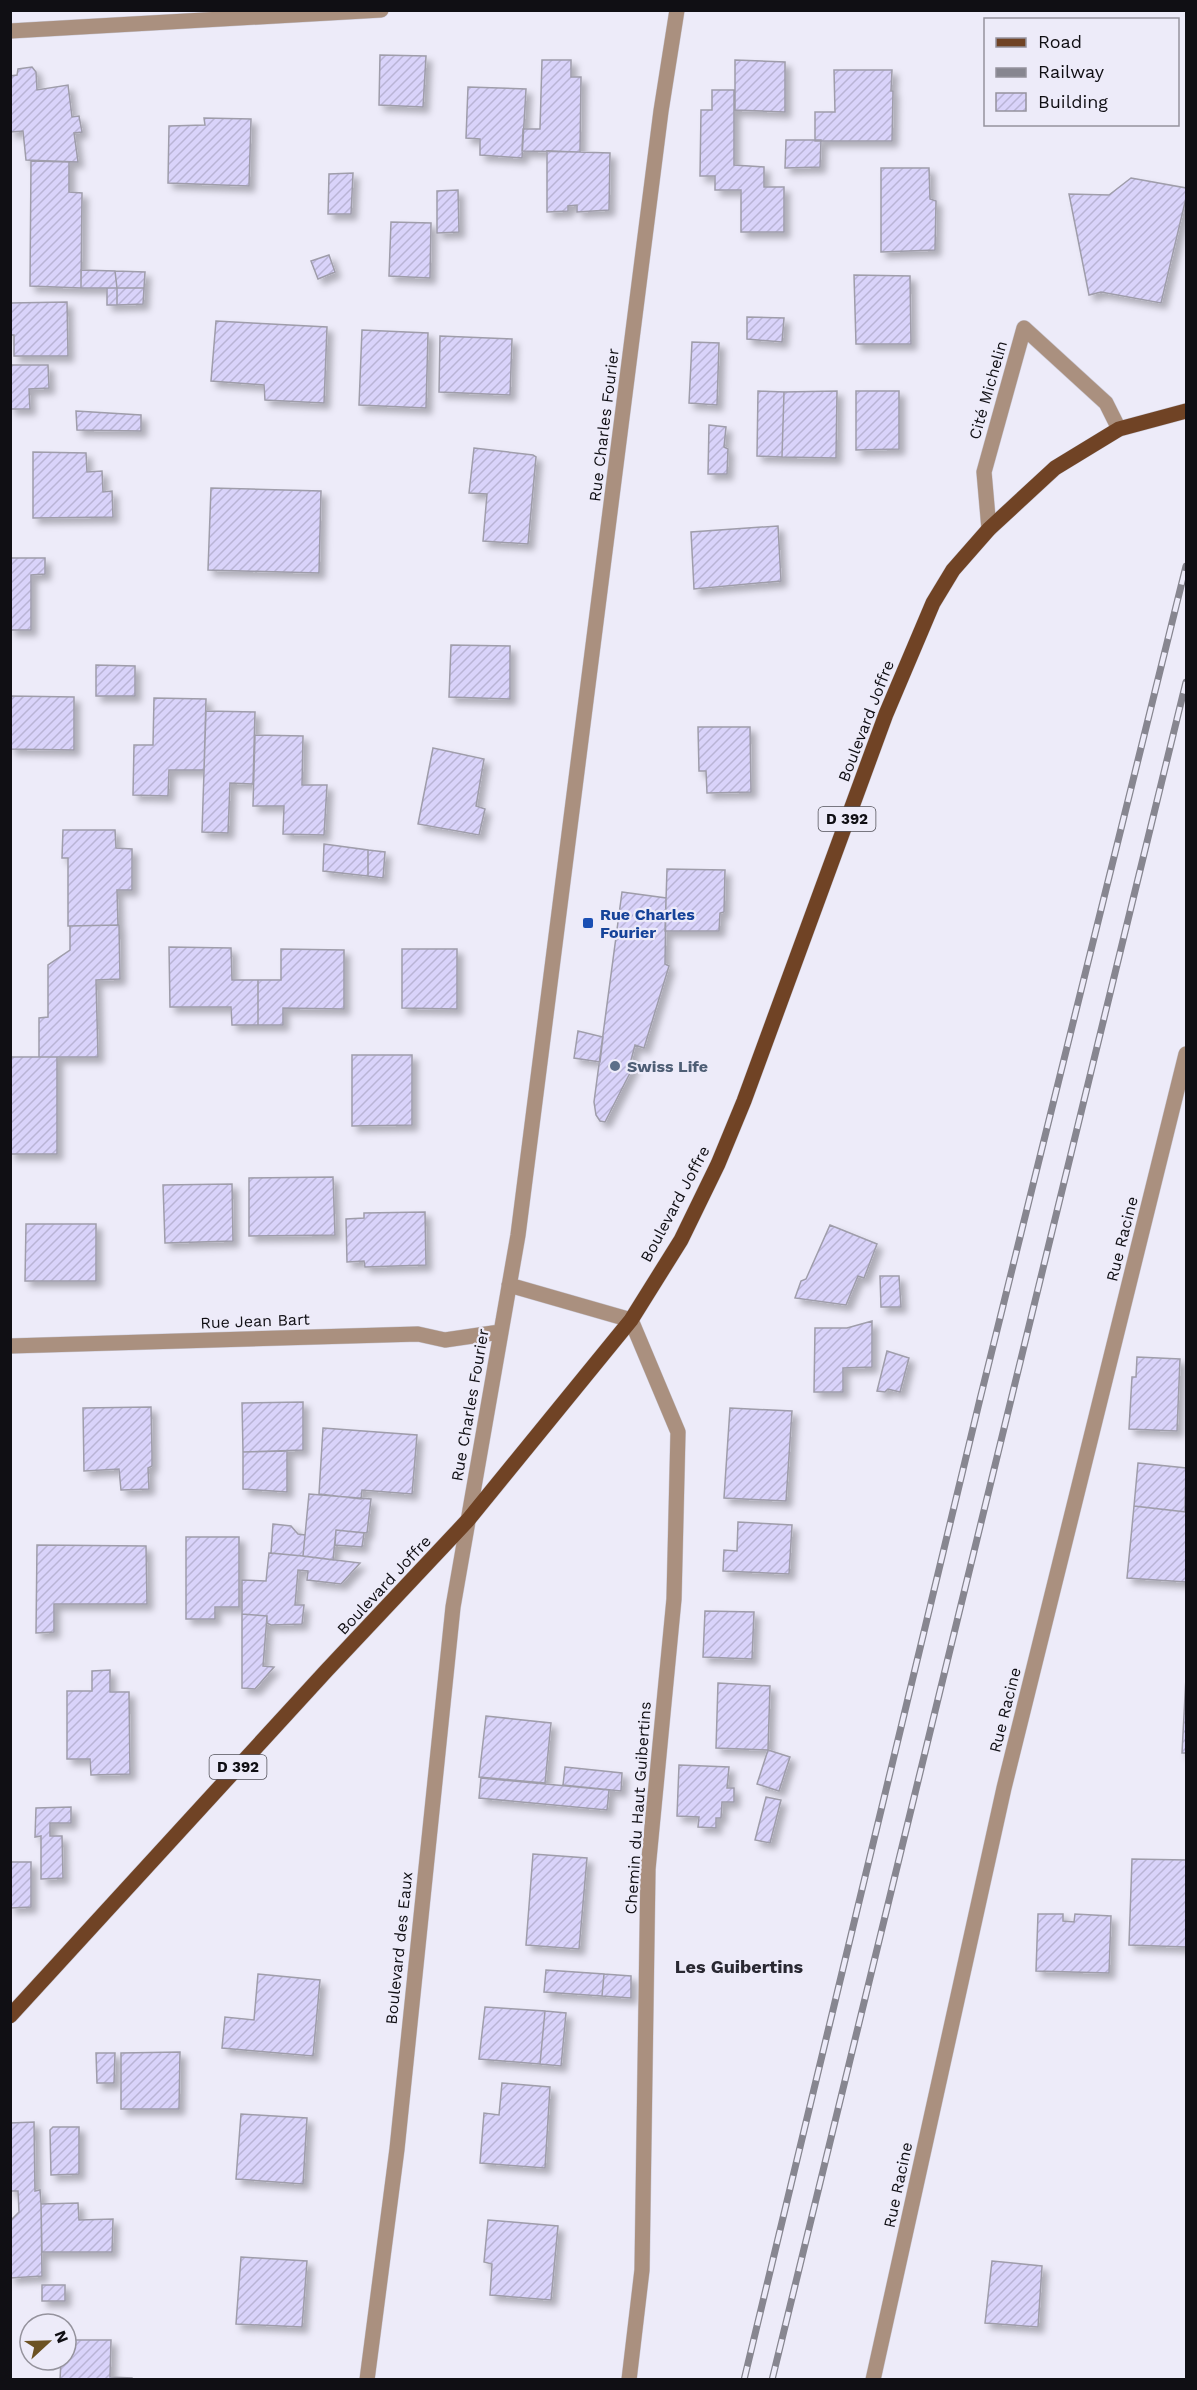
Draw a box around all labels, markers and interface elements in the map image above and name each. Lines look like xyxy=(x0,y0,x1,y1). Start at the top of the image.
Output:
legend xyxy=(984,18,1179,126)
text: Road xyxy=(1038,31,1082,52)
text: Railway xyxy=(1038,61,1105,82)
text: Building xyxy=(1038,91,1108,112)
street label: Cité Michelin xyxy=(965,338,1011,442)
street label: Rue Charles Fourier xyxy=(585,347,623,503)
street label: Boulevard Joffre xyxy=(834,657,898,785)
road number: D 392 xyxy=(818,807,876,831)
place label: Rue Charles Fourier xyxy=(600,905,695,942)
marker: Rue Charles Fourier xyxy=(581,916,595,930)
place label: Swiss Life xyxy=(627,1057,708,1076)
marker: Swiss Life xyxy=(608,1059,622,1073)
street label: Boulevard Joffre xyxy=(636,1143,714,1265)
street label: Rue Racine xyxy=(1102,1194,1142,1284)
street label: Rue Jean Bart xyxy=(200,1310,310,1332)
street label: Rue Charles Fourier xyxy=(447,1327,493,1483)
street label: Boulevard Joffre xyxy=(333,1531,435,1639)
street label: Rue Racine xyxy=(985,1665,1025,1755)
street label: Chemin du Haut Guibertins xyxy=(621,1701,655,1915)
road number: D 392 xyxy=(210,1755,266,1779)
street label: Boulevard des Eaux xyxy=(382,1871,416,2025)
district label: Les Guibertins xyxy=(675,1956,804,1977)
street label: Rue Racine xyxy=(880,2140,916,2230)
north arrow xyxy=(18,2312,78,2372)
text: N xyxy=(50,2328,72,2346)

